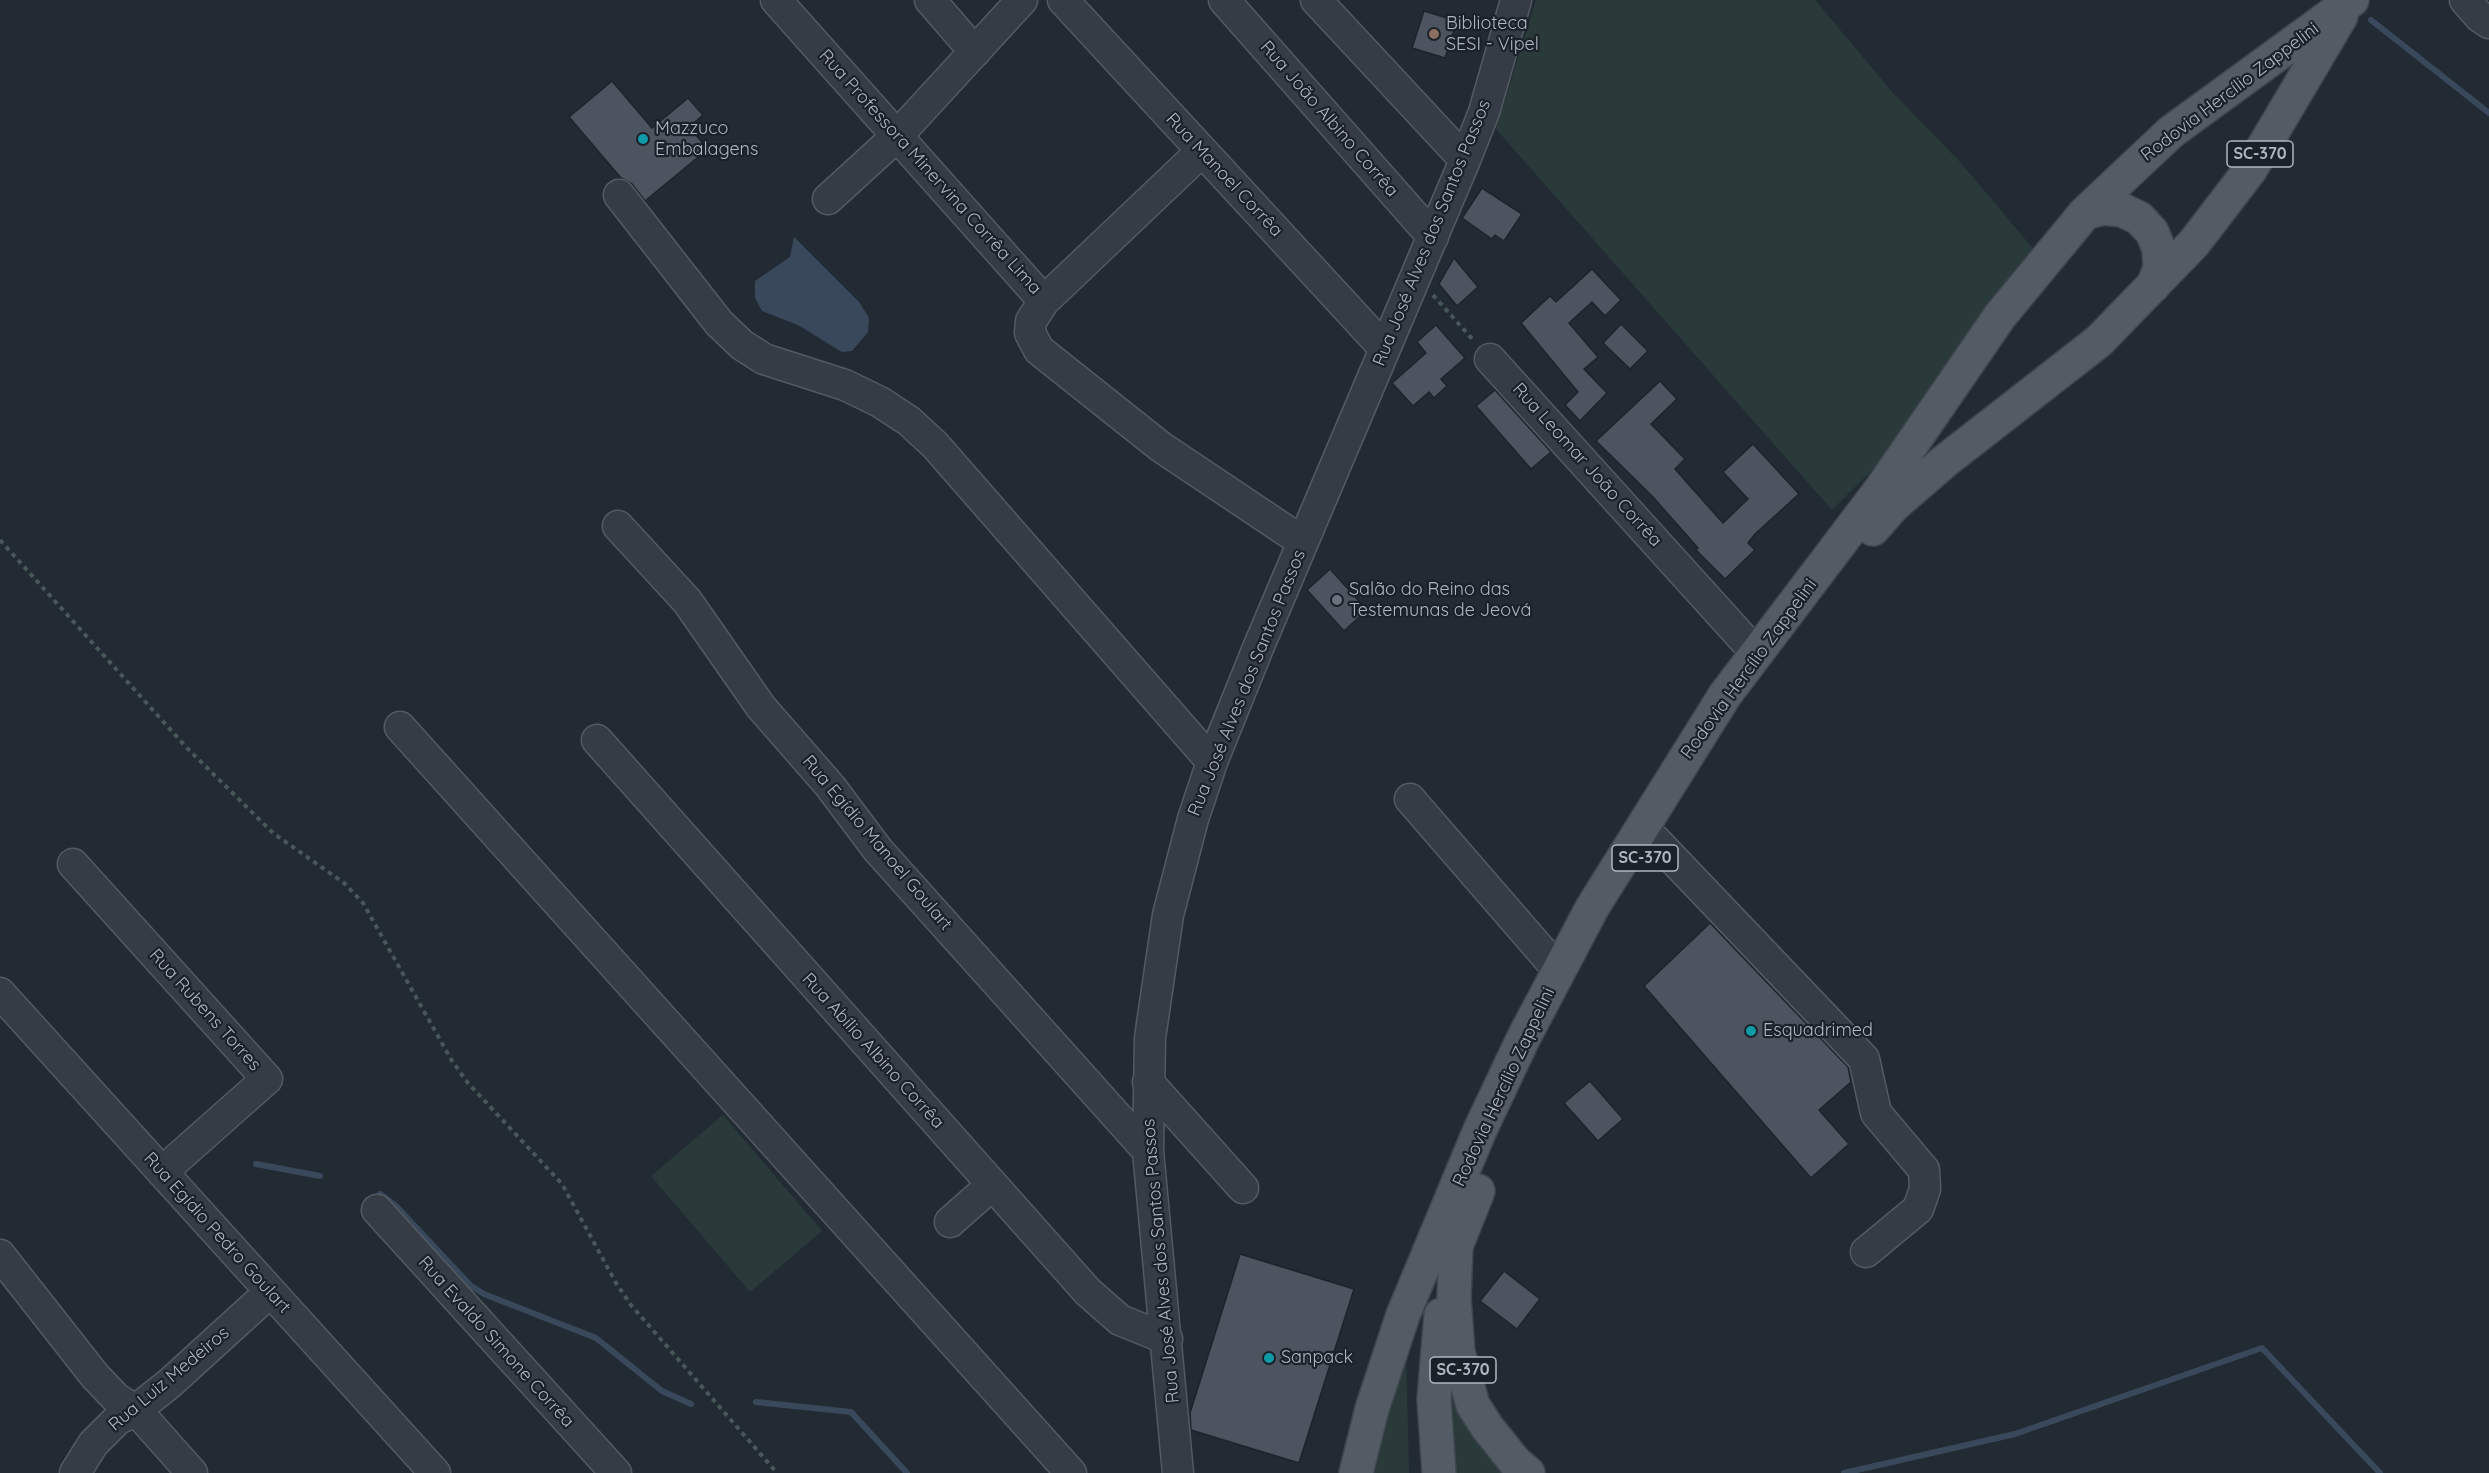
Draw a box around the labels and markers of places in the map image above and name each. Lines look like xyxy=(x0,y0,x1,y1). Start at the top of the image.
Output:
place label: Biblioteca SESI - Vipel xyxy=(1446,13,1539,56)
marker: Biblioteca SESI - Vipel xyxy=(1427,27,1441,41)
place label: Mazzuco Embalagens xyxy=(655,118,758,160)
marker: Mazzuco Embalagens xyxy=(636,132,650,146)
place label: Salão do Reino das Testemunas de Jeová xyxy=(1349,579,1531,622)
marker: Salão do Reino das Testemunas de Jeová xyxy=(1330,593,1344,607)
place label: Esquadrimed xyxy=(1763,1020,1873,1042)
marker: Esquadrimed xyxy=(1744,1024,1758,1038)
place label: Sanpack xyxy=(1281,1347,1353,1369)
marker: Sanpack xyxy=(1262,1351,1276,1365)

